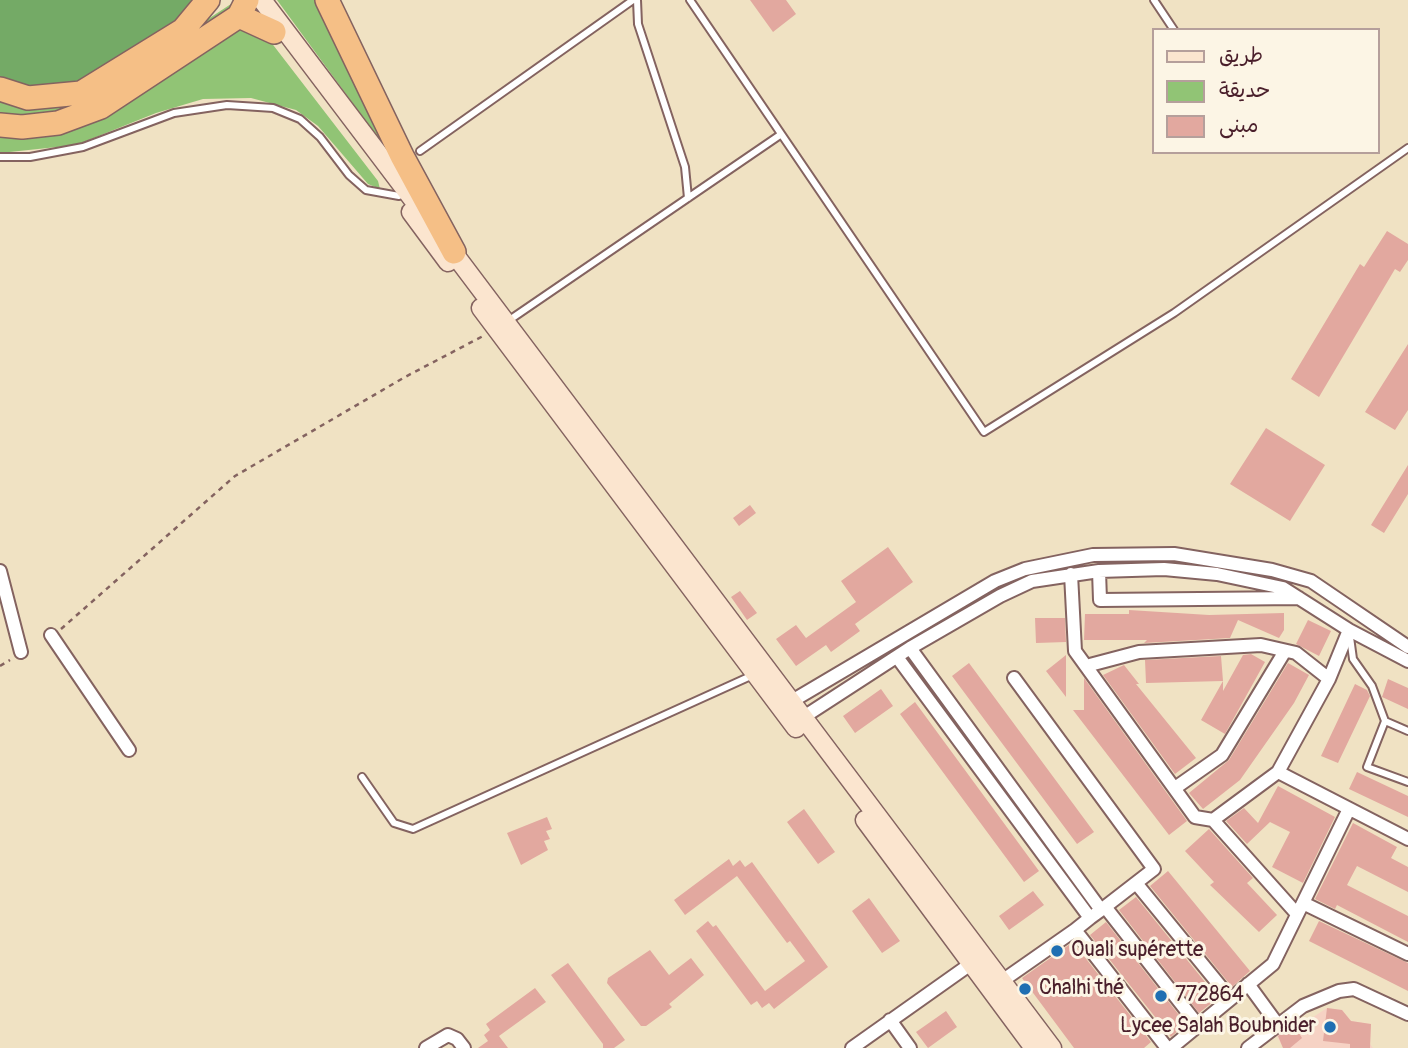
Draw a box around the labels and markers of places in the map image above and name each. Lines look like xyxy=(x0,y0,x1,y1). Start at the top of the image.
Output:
place label: Ouali supérette xyxy=(1071,938,1203,964)
marker: Ouali supérette xyxy=(1049,943,1065,959)
place label: Chalhi thé xyxy=(1039,976,1124,1002)
marker: Chalhi thé xyxy=(1017,981,1033,997)
place label: 772864 xyxy=(1175,983,1244,1009)
marker: 772864 xyxy=(1153,988,1169,1004)
place label: Lycee Salah Boubnider xyxy=(1120,1014,1316,1040)
marker: Lycee Salah Boubnider xyxy=(1322,1019,1338,1035)

